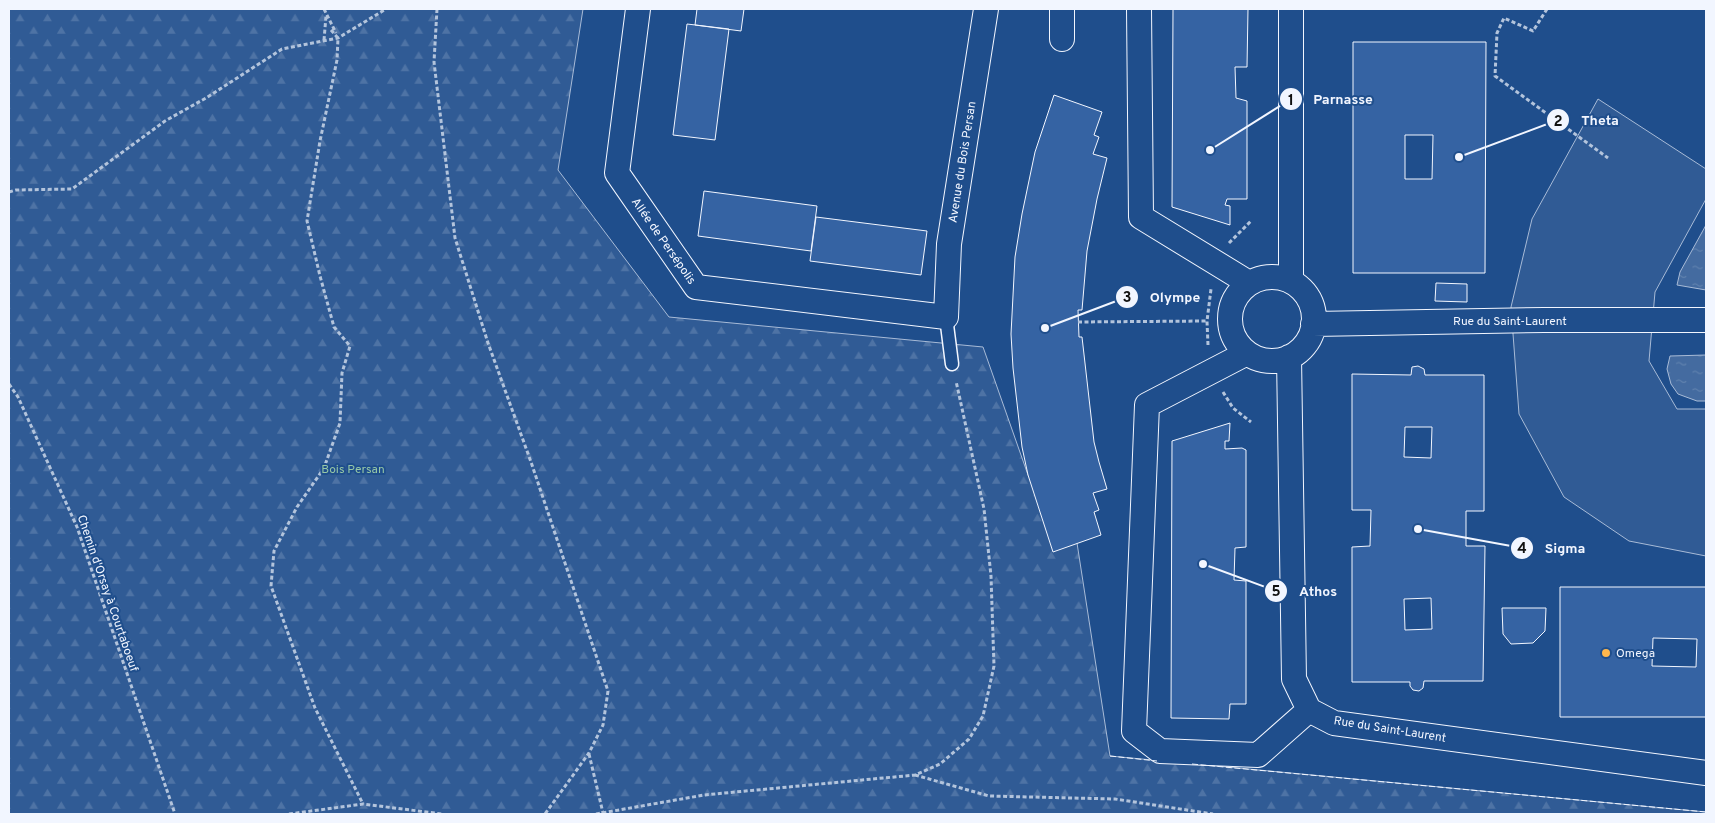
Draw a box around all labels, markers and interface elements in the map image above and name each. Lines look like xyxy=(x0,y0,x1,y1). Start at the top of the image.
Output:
callout: Parnasse xyxy=(1278,85,1383,114)
text: 1 xyxy=(1288,92,1294,111)
text: Parnasse xyxy=(1313,92,1373,109)
street label: Avenue du Bois Persan xyxy=(945,100,981,224)
callout: Theta xyxy=(1546,106,1628,135)
text: 2 xyxy=(1553,113,1563,132)
text: Theta xyxy=(1581,113,1619,130)
street label: Allée de Persépolis xyxy=(627,195,699,288)
callout: Olympe xyxy=(1115,282,1210,311)
text: 3 xyxy=(1123,289,1132,308)
text: Olympe xyxy=(1150,290,1200,307)
street label: Rue du Saint-Laurent xyxy=(1453,314,1567,330)
park label: Bois Persan xyxy=(321,462,385,478)
street label: Chemin d'Orsay à Courtaboeuf xyxy=(73,513,141,674)
callout: Sigma xyxy=(1510,534,1595,563)
text: 4 xyxy=(1517,540,1527,559)
text: Sigma xyxy=(1545,541,1585,558)
callout: Athos xyxy=(1264,576,1347,605)
text: 5 xyxy=(1271,583,1281,602)
text: Athos xyxy=(1299,584,1337,601)
place label: Omega xyxy=(1616,646,1655,662)
marker: Omega xyxy=(1600,647,1612,659)
street label: Rue du Saint-Laurent xyxy=(1332,713,1447,747)

